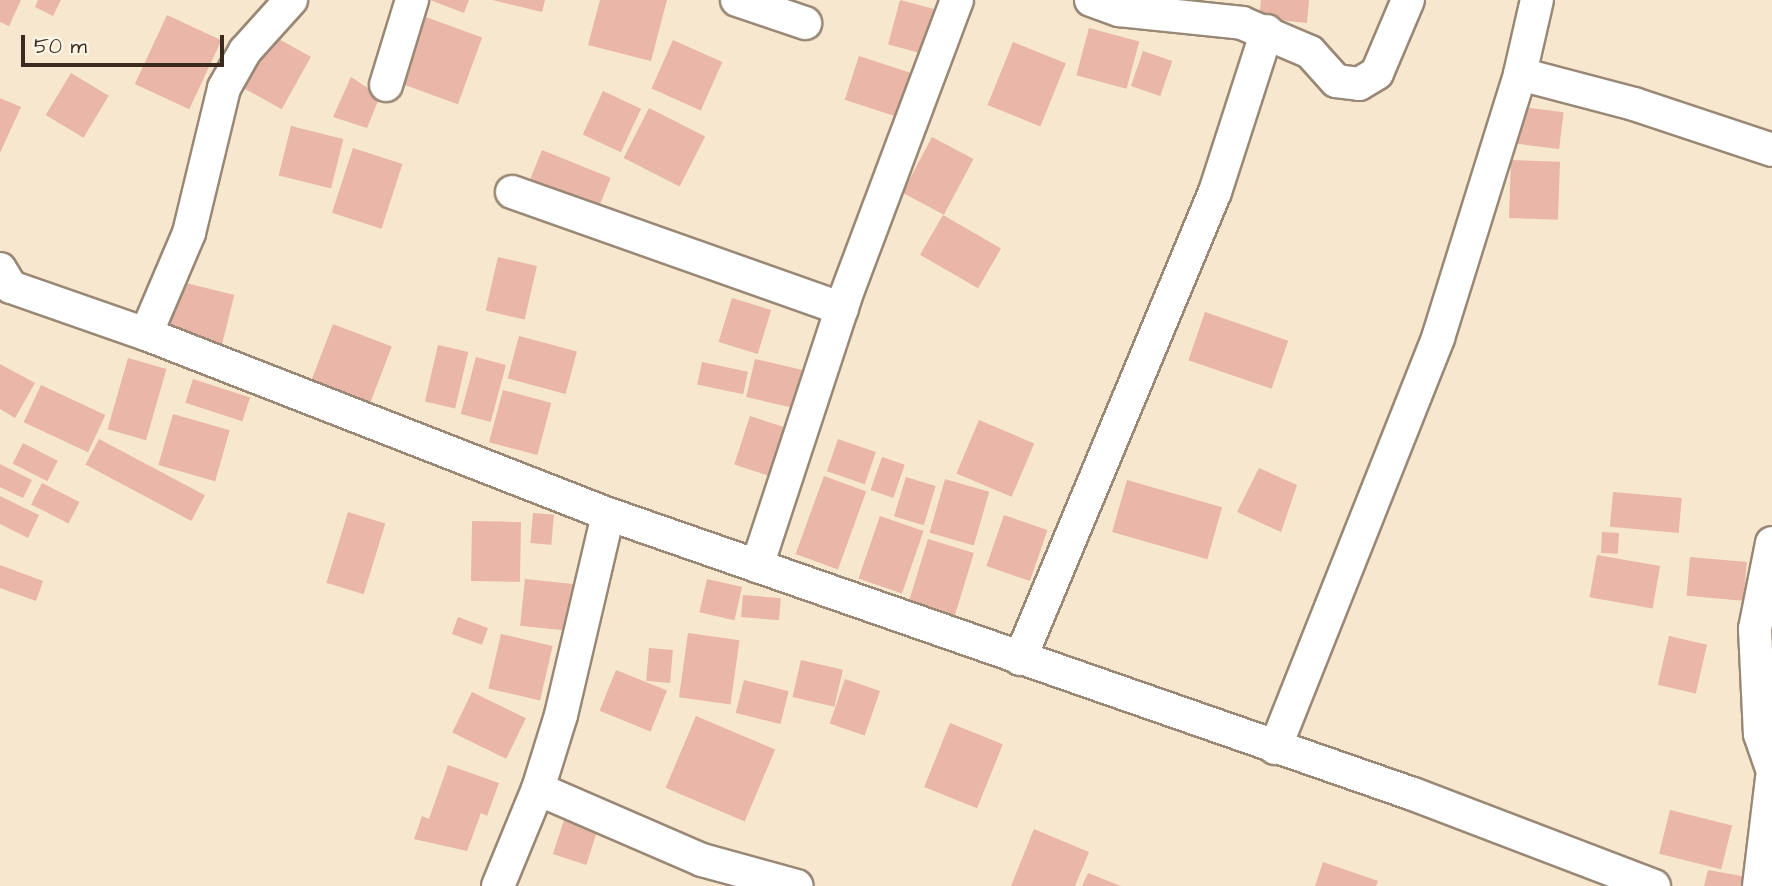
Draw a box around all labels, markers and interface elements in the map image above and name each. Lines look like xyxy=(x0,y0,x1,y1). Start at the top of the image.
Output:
scale bar xyxy=(24,21,228,65)
text: 50 m xyxy=(34,32,87,61)

